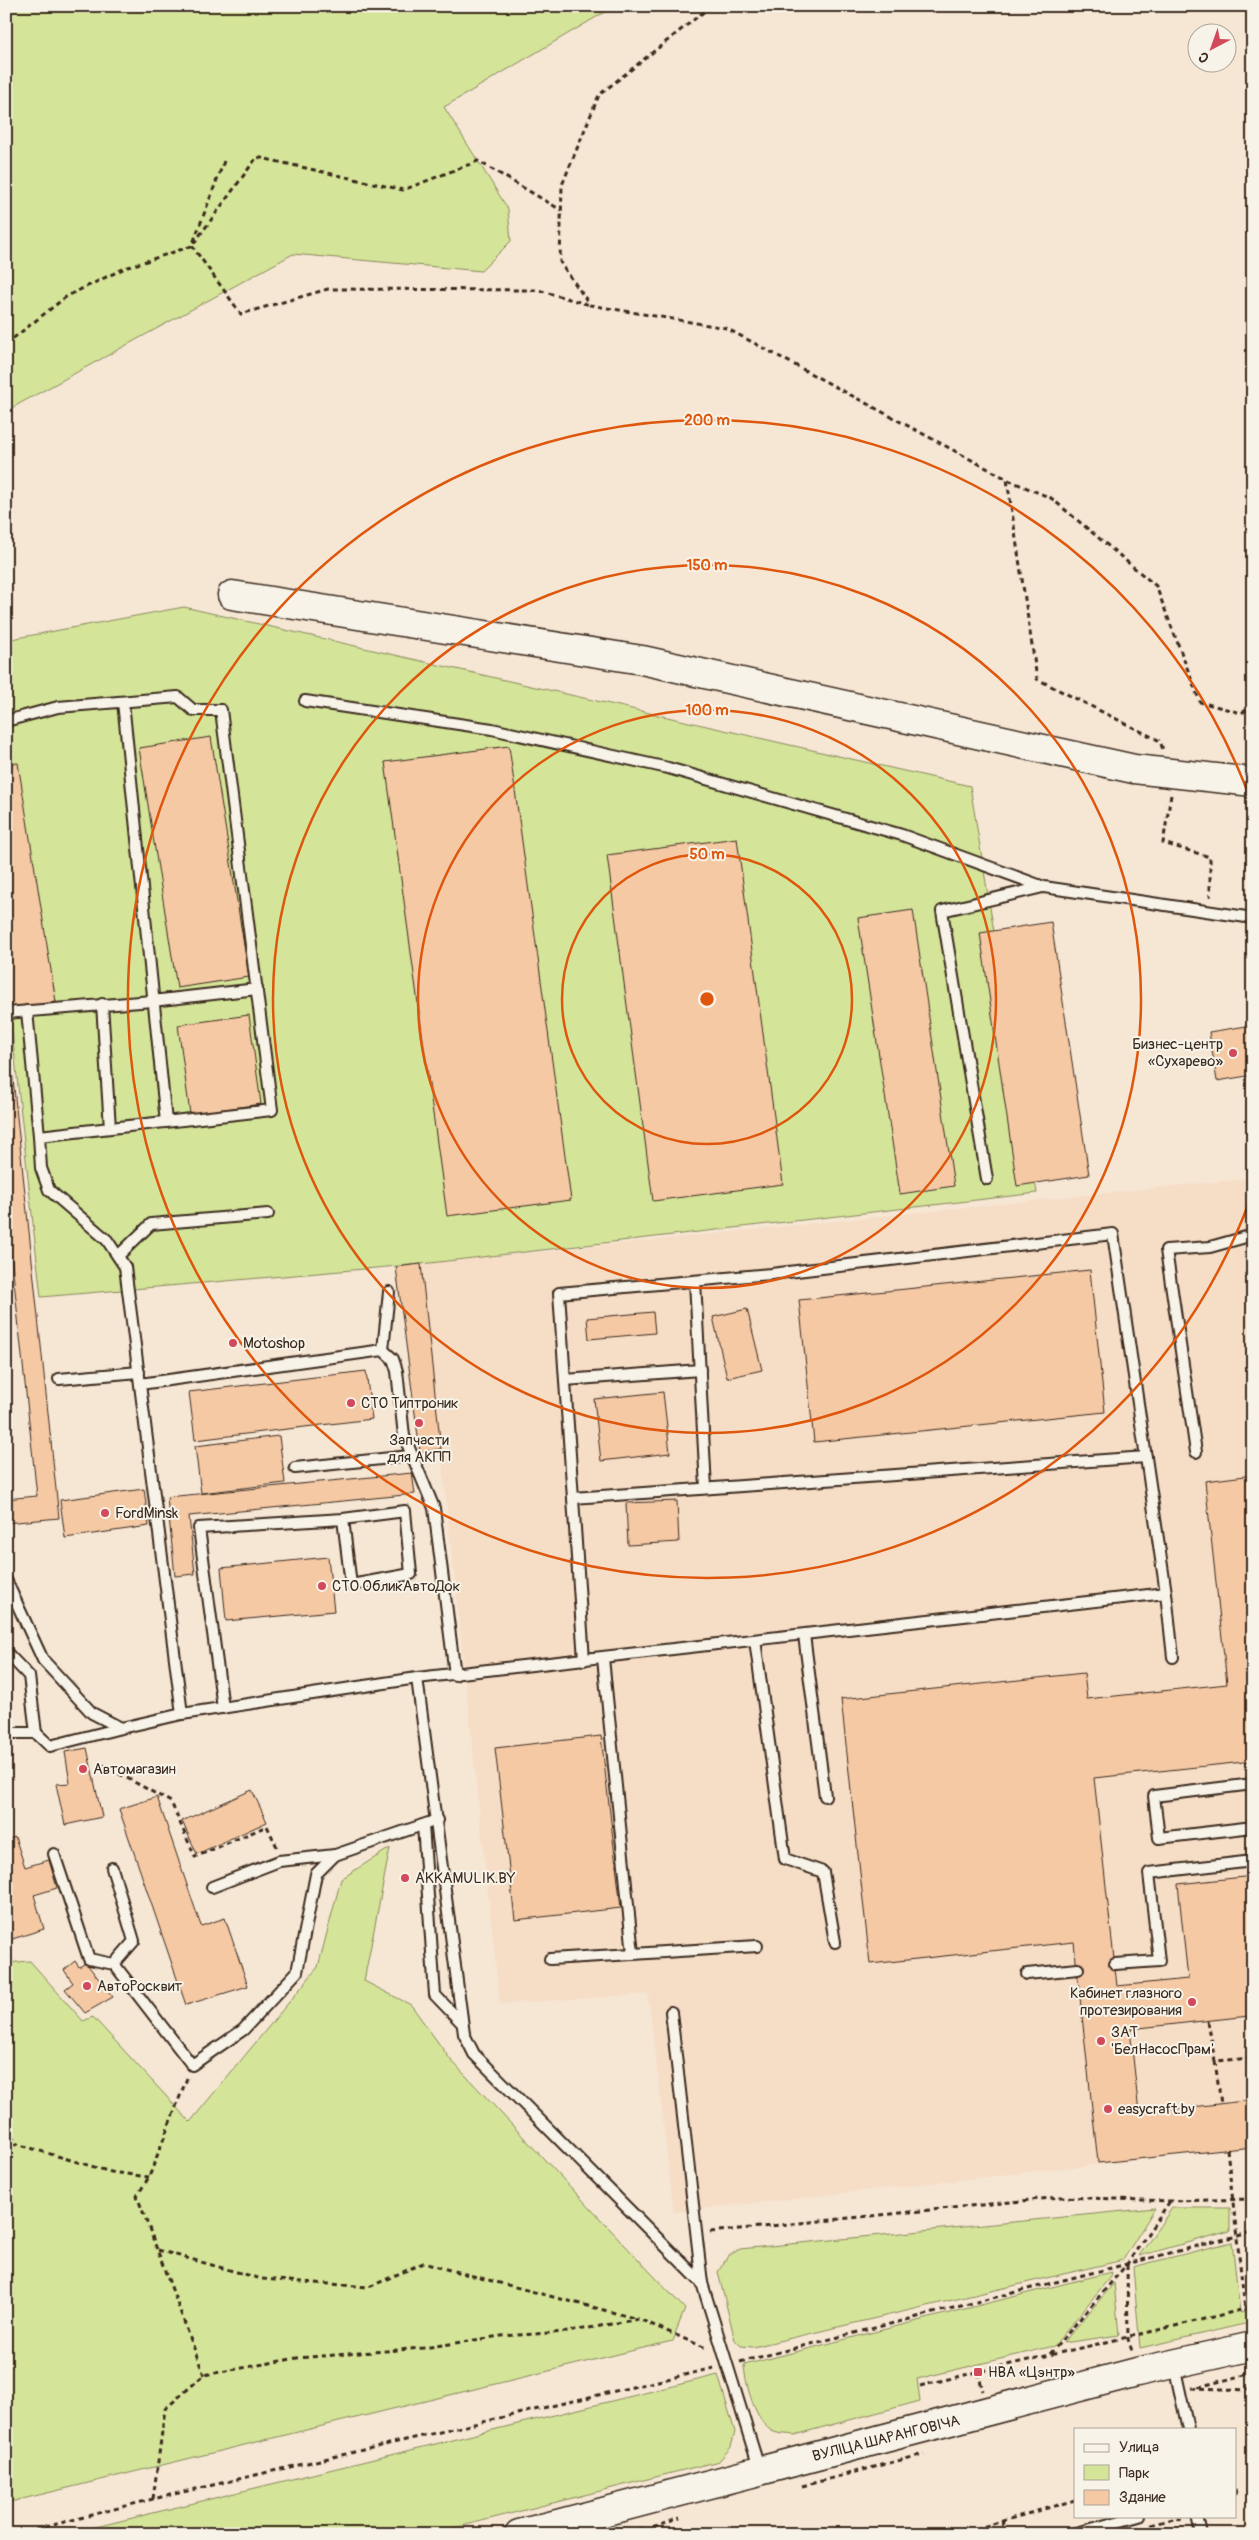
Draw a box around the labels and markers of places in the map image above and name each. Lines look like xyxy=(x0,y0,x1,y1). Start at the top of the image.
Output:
centre of rings xyxy=(698,990,716,1008)
place label: Бизнес-центр «Сухарево» xyxy=(1132,1035,1223,1071)
marker: Бизнес-центр «Сухарево» xyxy=(1227,1047,1239,1059)
place label: Motoshop xyxy=(243,1334,305,1353)
marker: Motoshop xyxy=(227,1337,239,1349)
place label: СТО Типтроник xyxy=(361,1394,459,1413)
marker: СТО Типтроник xyxy=(345,1397,357,1409)
marker: Запчасти для АКПП xyxy=(413,1417,425,1429)
place label: Запчасти для АКПП xyxy=(387,1431,451,1467)
place label: FordMinsk xyxy=(115,1504,179,1523)
marker: FordMinsk xyxy=(99,1507,111,1519)
place label: СТО ОбликАвтоДок xyxy=(332,1577,461,1596)
marker: СТО ОбликАвтоДок xyxy=(316,1580,328,1592)
place label: Автомагазин xyxy=(93,1760,176,1779)
marker: Автомагазин xyxy=(77,1763,89,1775)
place label: AKKAMULIK.BY xyxy=(415,1869,516,1888)
marker: AKKAMULIK.BY xyxy=(399,1872,411,1884)
place label: АвтоРосквит xyxy=(97,1977,183,1996)
marker: АвтоРосквит xyxy=(81,1980,93,1992)
place label: Кабинет глазного протезирования xyxy=(1070,1984,1182,2020)
marker: Кабинет глазного протезирования xyxy=(1186,1996,1198,2008)
place label: ЗАТ 'БелНасосПрам' xyxy=(1111,2023,1214,2059)
marker: ЗАТ 'БелНасосПрам' xyxy=(1095,2035,1107,2047)
place label: easycraft.by xyxy=(1118,2100,1195,2119)
marker: easycraft.by xyxy=(1102,2103,1114,2115)
place label: НВА «Цэнтр» xyxy=(988,2363,1075,2382)
marker: НВА «Цэнтр» xyxy=(972,2366,984,2378)

